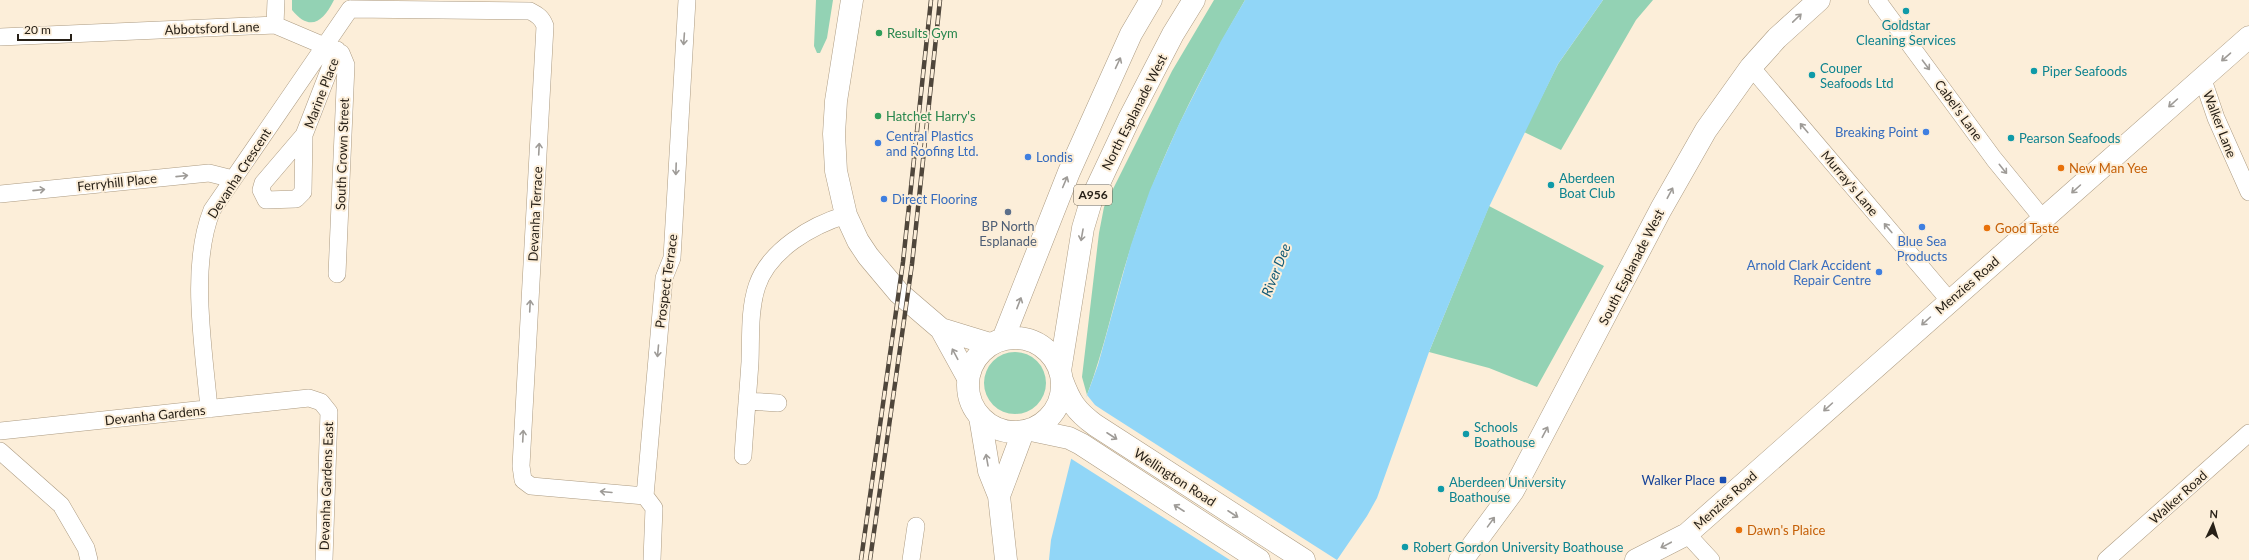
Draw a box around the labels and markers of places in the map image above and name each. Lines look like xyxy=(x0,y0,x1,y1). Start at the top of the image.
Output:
marker: Goldstar Cleaning Services xyxy=(1901,6,1911,16)
place label: Goldstar Cleaning Services xyxy=(1856,17,1956,48)
place label: Results Gym xyxy=(887,25,958,41)
marker: Results Gym xyxy=(874,28,884,38)
place label: Couper Seafoods Ltd xyxy=(1820,60,1894,91)
place label: Piper Seafoods xyxy=(2042,63,2127,79)
marker: Piper Seafoods xyxy=(2029,66,2039,76)
marker: Couper Seafoods Ltd xyxy=(1807,70,1817,80)
place label: Hatchet Harry's xyxy=(886,108,976,124)
marker: Hatchet Harry's xyxy=(873,111,883,121)
place label: Breaking Point xyxy=(1835,124,1918,140)
marker: Breaking Point xyxy=(1921,127,1931,137)
place label: Central Plastics and Roofing Ltd. xyxy=(886,128,979,159)
place label: Pearson Seafoods xyxy=(2019,130,2121,146)
marker: Pearson Seafoods xyxy=(2006,133,2016,143)
marker: Central Plastics and Roofing Ltd. xyxy=(873,138,883,148)
place label: Londis xyxy=(1036,149,1073,165)
marker: Londis xyxy=(1023,152,1033,162)
place label: New Man Yee xyxy=(2069,160,2148,176)
marker: New Man Yee xyxy=(2056,163,2066,173)
place label: Aberdeen Boat Club xyxy=(1559,170,1615,201)
marker: Aberdeen Boat Club xyxy=(1546,180,1556,190)
place label: Direct Flooring xyxy=(892,191,978,207)
marker: Direct Flooring xyxy=(879,194,889,204)
marker: BP North Esplanade xyxy=(1003,207,1013,217)
place label: BP North Esplanade xyxy=(979,218,1037,249)
place label: Good Taste xyxy=(1995,220,2059,236)
marker: Blue Sea Products xyxy=(1917,222,1927,232)
marker: Good Taste xyxy=(1982,223,1992,233)
place label: Blue Sea Products xyxy=(1897,233,1948,264)
place label: Arnold Clark Accident Repair Centre xyxy=(1747,257,1871,288)
marker: Arnold Clark Accident Repair Centre xyxy=(1874,267,1884,277)
place label: Schools Boathouse xyxy=(1474,419,1535,450)
marker: Schools Boathouse xyxy=(1461,429,1471,439)
place label: Walker Place xyxy=(1642,472,1715,488)
place label: Aberdeen University Boathouse xyxy=(1449,474,1566,505)
marker: Walker Place xyxy=(1718,475,1728,485)
marker: Aberdeen University Boathouse xyxy=(1436,484,1446,494)
place label: Dawn's Plaice xyxy=(1747,522,1825,538)
marker: Dawn's Plaice xyxy=(1734,525,1744,535)
place label: Robert Gordon University Boathouse xyxy=(1413,539,1624,555)
marker: Robert Gordon University Boathouse xyxy=(1400,542,1410,552)

